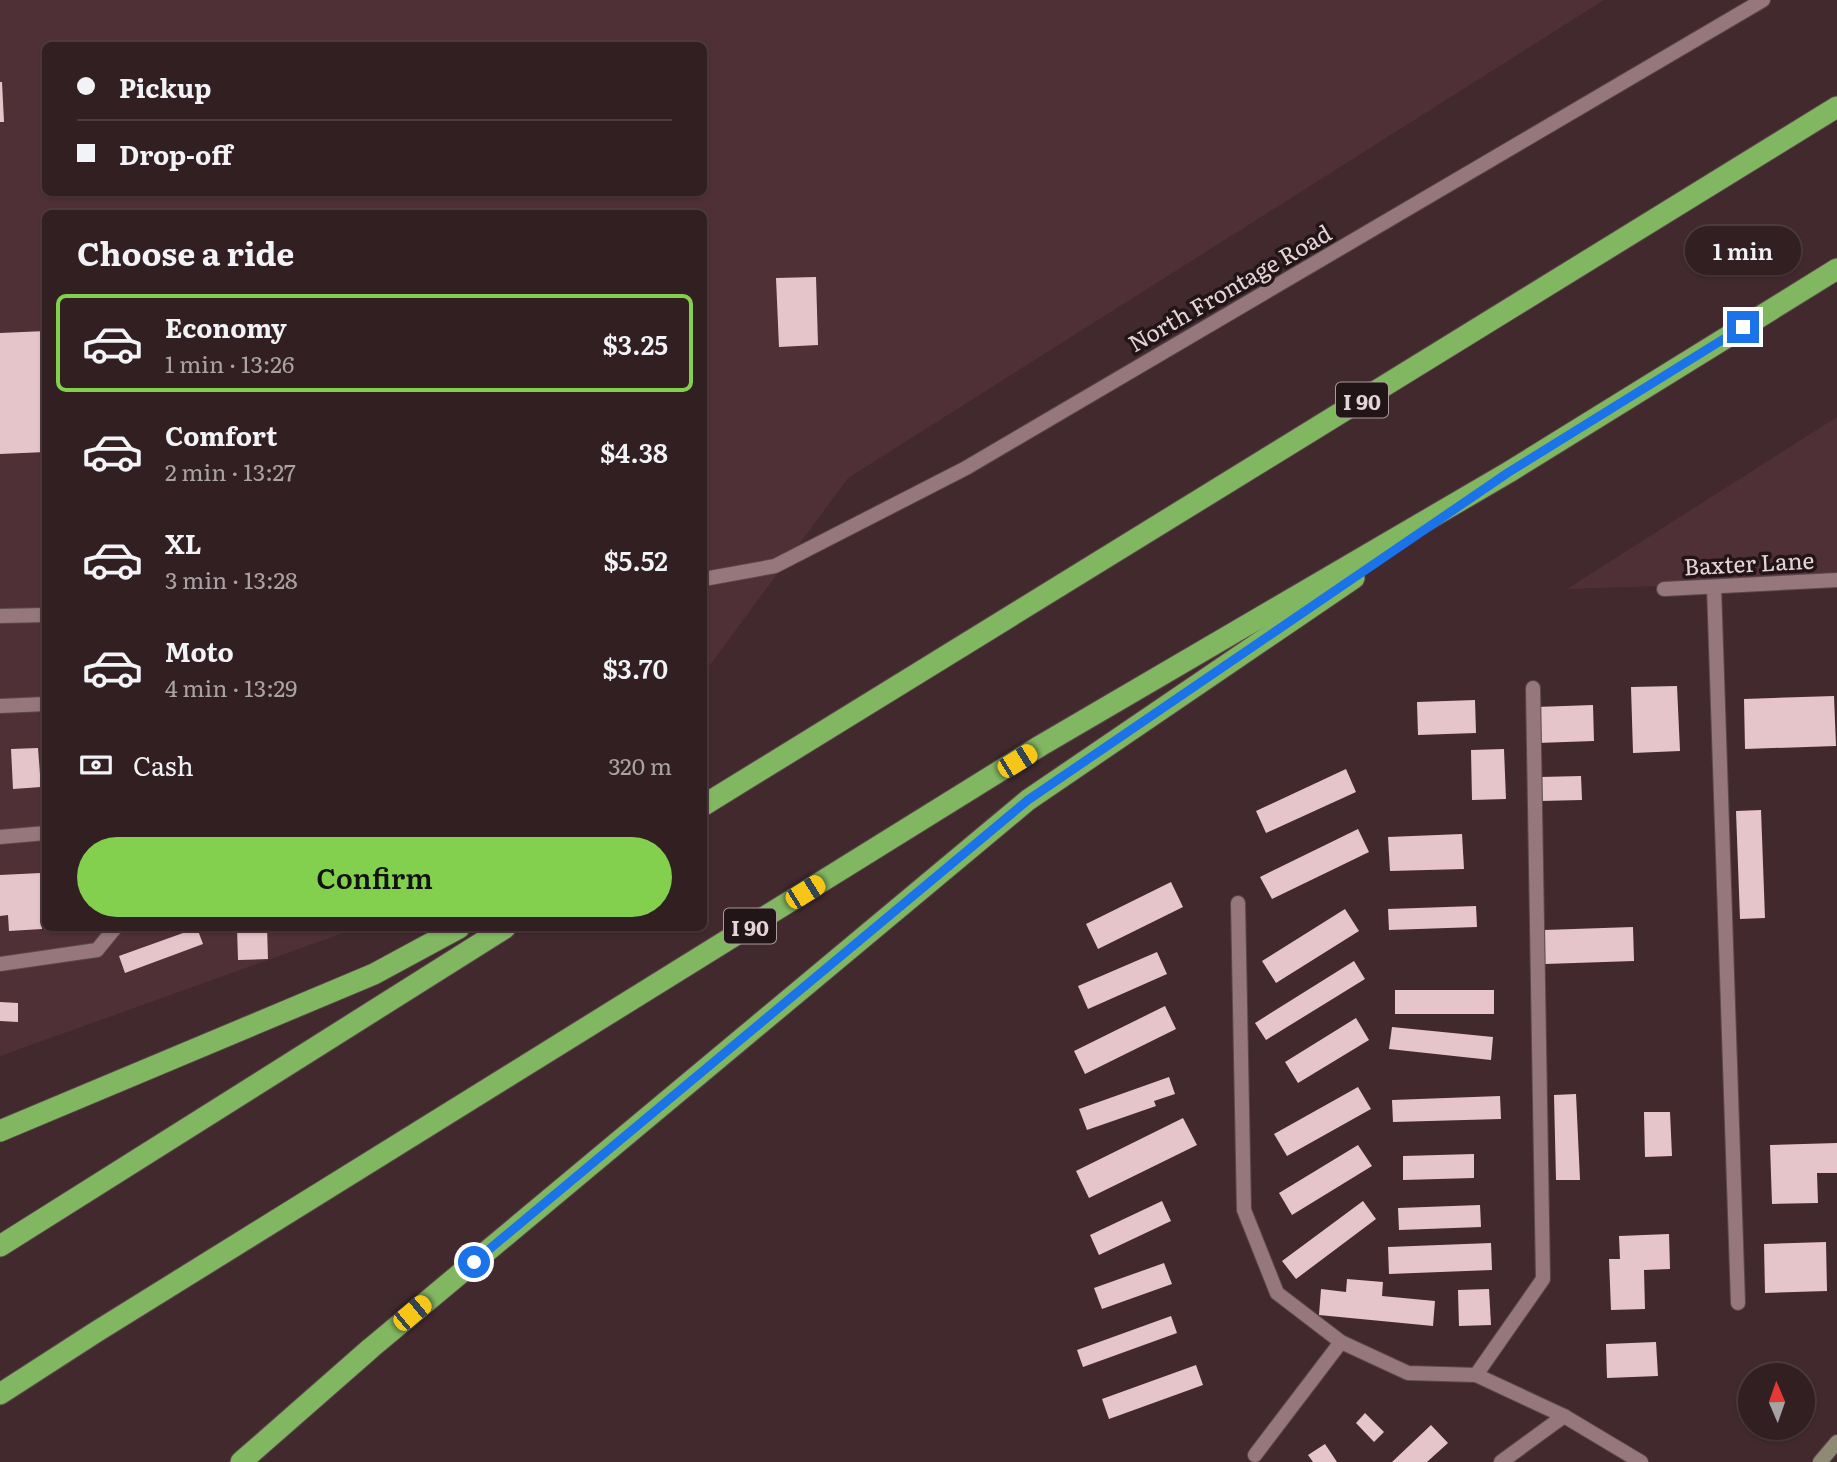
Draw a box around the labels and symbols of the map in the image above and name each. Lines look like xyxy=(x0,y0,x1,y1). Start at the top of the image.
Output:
street label: North Frontage Road xyxy=(1121,215,1337,359)
callout: 1 min xyxy=(1685,226,1801,274)
route end xyxy=(1727,311,1759,343)
road number: I 90 xyxy=(1336,382,1388,418)
street label: Baxter Lane xyxy=(1683,542,1815,582)
car xyxy=(994,741,1041,781)
car xyxy=(782,872,829,912)
road number: I 90 xyxy=(724,908,776,944)
route start xyxy=(458,1246,490,1278)
car xyxy=(390,1291,435,1335)
north arrow xyxy=(1738,1363,1815,1440)

